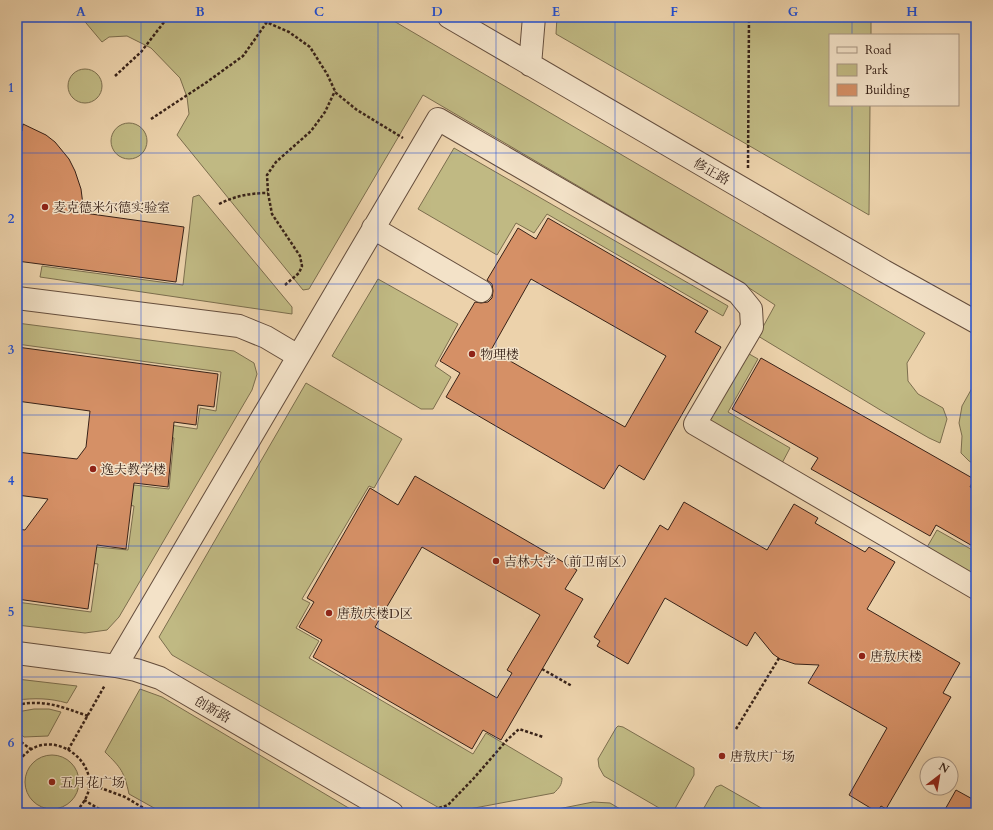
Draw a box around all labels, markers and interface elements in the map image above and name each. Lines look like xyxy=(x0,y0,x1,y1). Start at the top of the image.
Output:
text: A xyxy=(76,3,86,21)
text: B xyxy=(195,3,205,21)
text: C xyxy=(314,3,324,21)
text: D xyxy=(431,3,443,21)
text: E xyxy=(552,3,560,21)
text: F xyxy=(670,3,678,21)
text: G xyxy=(788,3,799,21)
text: H xyxy=(906,3,918,21)
legend xyxy=(829,34,959,106)
text: Road xyxy=(865,42,892,58)
text: Park xyxy=(865,62,889,78)
text: 1 xyxy=(8,79,14,97)
text: Building xyxy=(865,82,910,98)
street label: 修正路 xyxy=(690,154,733,189)
place label: 麦克德米尔德实验室 xyxy=(53,199,170,217)
marker: 麦克德米尔德实验室 xyxy=(40,202,50,212)
text: 2 xyxy=(8,210,15,228)
text: 3 xyxy=(8,341,15,359)
place label: 物理楼 xyxy=(480,346,519,364)
marker: 物理楼 xyxy=(467,349,477,359)
place label: 逸夫教学楼 xyxy=(101,461,166,479)
marker: 逸夫教学楼 xyxy=(88,464,98,474)
text: 4 xyxy=(8,472,15,490)
place label: 吉林大学（前卫南区） xyxy=(504,553,634,571)
marker: 吉林大学（前卫南区） xyxy=(491,556,501,566)
text: 5 xyxy=(8,603,14,621)
place label: 唐敖庆楼D区 xyxy=(337,605,413,623)
marker: 唐敖庆楼D区 xyxy=(324,608,334,618)
place label: 唐敖庆楼 xyxy=(870,648,922,666)
marker: 唐敖庆楼 xyxy=(857,651,867,661)
street label: 创新路 xyxy=(191,692,234,727)
text: 6 xyxy=(8,734,15,752)
place label: 唐敖庆广场 xyxy=(730,748,795,766)
marker: 唐敖庆广场 xyxy=(717,751,727,761)
north arrow xyxy=(919,756,959,796)
text: N xyxy=(936,759,952,777)
place label: 五月花广场 xyxy=(60,774,125,792)
marker: 五月花广场 xyxy=(47,777,57,787)

